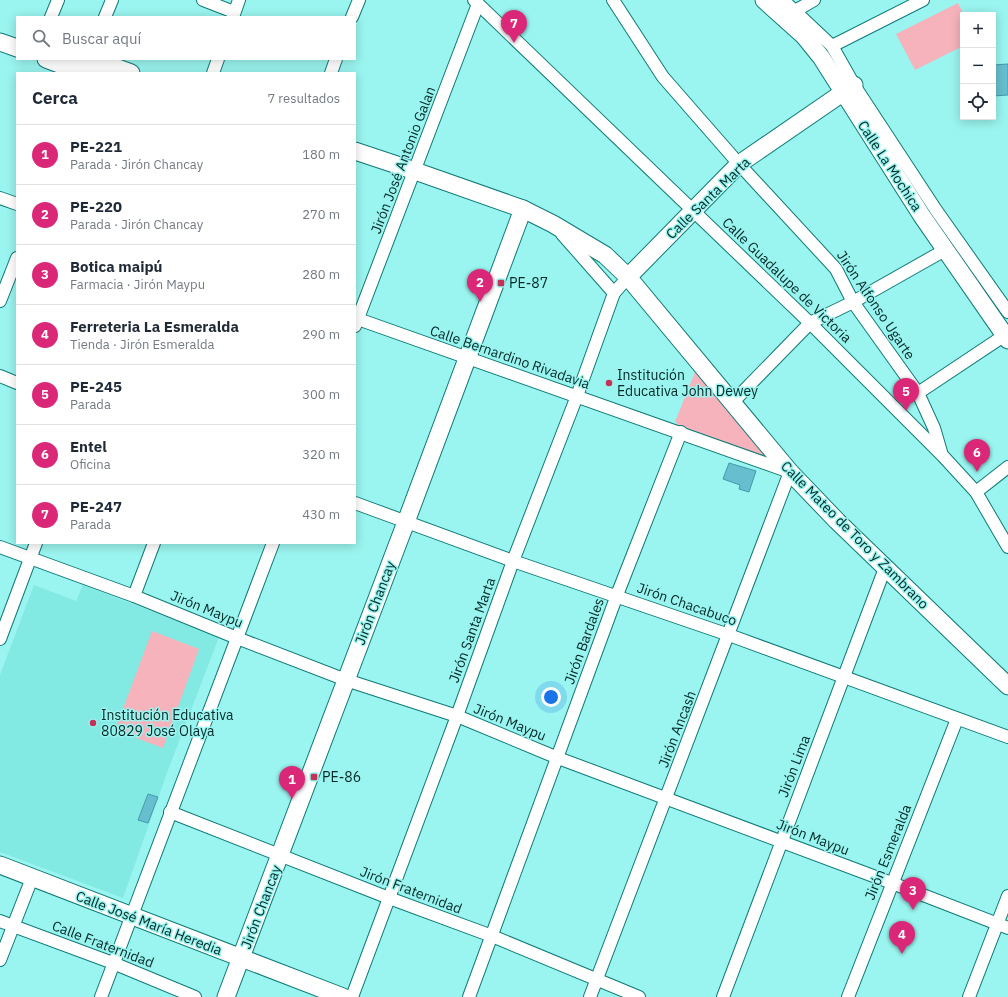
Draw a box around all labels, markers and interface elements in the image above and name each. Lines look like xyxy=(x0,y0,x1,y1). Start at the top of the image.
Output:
pin: 7 xyxy=(501,10,527,43)
map controls xyxy=(960,12,996,120)
button: + xyxy=(960,12,996,48)
search box xyxy=(16,16,356,60)
icon: search xyxy=(30,27,52,49)
text: Buscar aquí xyxy=(62,29,141,48)
button: − xyxy=(960,48,996,84)
street label: Jirón José Antonio Galan xyxy=(367,84,439,236)
button: locate xyxy=(960,84,996,120)
text: Cerca xyxy=(32,87,78,109)
text: 7 resultados xyxy=(267,90,340,107)
street label: Calle La Mochica xyxy=(854,117,926,215)
text: PE-221 xyxy=(70,137,122,156)
text: 1 xyxy=(41,146,49,163)
text: 180 m xyxy=(302,146,340,163)
street label: Calle Santa Marta xyxy=(662,153,754,243)
text: Parada · Jirón Chancay xyxy=(70,156,203,173)
text: PE-220 xyxy=(70,197,122,216)
text: 2 xyxy=(41,206,49,223)
text: 270 m xyxy=(302,206,340,223)
street label: Calle Guadalupe de Victoria xyxy=(718,213,856,347)
text: Parada · Jirón Chancay xyxy=(70,216,203,233)
street label: Jirón Alfonso Ugarte xyxy=(833,247,919,363)
text: Botica maipú xyxy=(70,257,163,276)
text: 3 xyxy=(41,266,49,283)
text: 280 m xyxy=(302,266,340,283)
pin: 2 xyxy=(467,269,493,302)
place label: PE-87 xyxy=(509,274,548,292)
text: Farmacia · Jirón Maypu xyxy=(70,276,205,293)
marker: PE-87 xyxy=(496,278,506,288)
text: Ferreteria La Esmeralda xyxy=(70,317,239,336)
street label: Calle Bernardino Rivadavia xyxy=(428,321,593,393)
text: 4 xyxy=(41,326,49,343)
text: 290 m xyxy=(302,326,340,343)
text: Tienda · Jirón Esmeralda xyxy=(70,336,214,353)
place label: Institución Educativa John Dewey xyxy=(617,366,758,400)
text: PE-245 xyxy=(70,377,122,396)
marker: Institución Educativa John Dewey xyxy=(604,378,614,388)
pin: 5 xyxy=(893,378,919,411)
text: 5 xyxy=(41,386,49,403)
text: 300 m xyxy=(302,386,340,403)
text: Parada xyxy=(70,396,111,413)
text: Entel xyxy=(70,437,107,456)
pin: 6 xyxy=(964,439,990,472)
text: 6 xyxy=(41,446,49,463)
text: 320 m xyxy=(302,446,340,463)
text: Oficina xyxy=(70,456,111,473)
street label: Calle Mateo de Toro y Zambrano xyxy=(777,457,933,613)
text: PE-247 xyxy=(70,497,122,516)
text: 7 xyxy=(41,506,49,523)
text: 430 m xyxy=(302,506,340,523)
text: Parada xyxy=(70,516,111,533)
street label: Jirón Chancay xyxy=(351,559,399,647)
street label: Jirón Santa Marta xyxy=(445,575,500,685)
street label: Jirón Chacabuco xyxy=(635,579,739,630)
street label: Jirón Maypu xyxy=(168,586,246,632)
street label: Jirón Bardales xyxy=(560,595,608,687)
your location xyxy=(541,687,561,707)
street label: Jirón Ancash xyxy=(654,688,700,770)
street label: Jirón Maypu xyxy=(471,699,549,745)
place label: Institución Educativa 80829 José Olaya xyxy=(101,706,234,740)
marker: Institución Educativa 80829 José Olaya xyxy=(88,718,98,728)
street label: Jirón Lima xyxy=(774,732,814,800)
pin: 1 xyxy=(279,766,305,799)
place label: PE-86 xyxy=(322,768,361,786)
marker: PE-86 xyxy=(309,772,319,782)
street label: Jirón Esmeralda xyxy=(861,801,916,902)
street label: Jirón Maypu xyxy=(774,815,852,859)
street label: Jirón Fraternidad xyxy=(357,862,465,918)
street label: Jirón Chancay xyxy=(237,863,285,951)
pin: 3 xyxy=(900,877,926,910)
street label: Calle José María Heredia xyxy=(73,887,225,959)
street label: Calle Fraternidad xyxy=(50,916,156,972)
pin: 4 xyxy=(889,921,915,954)

